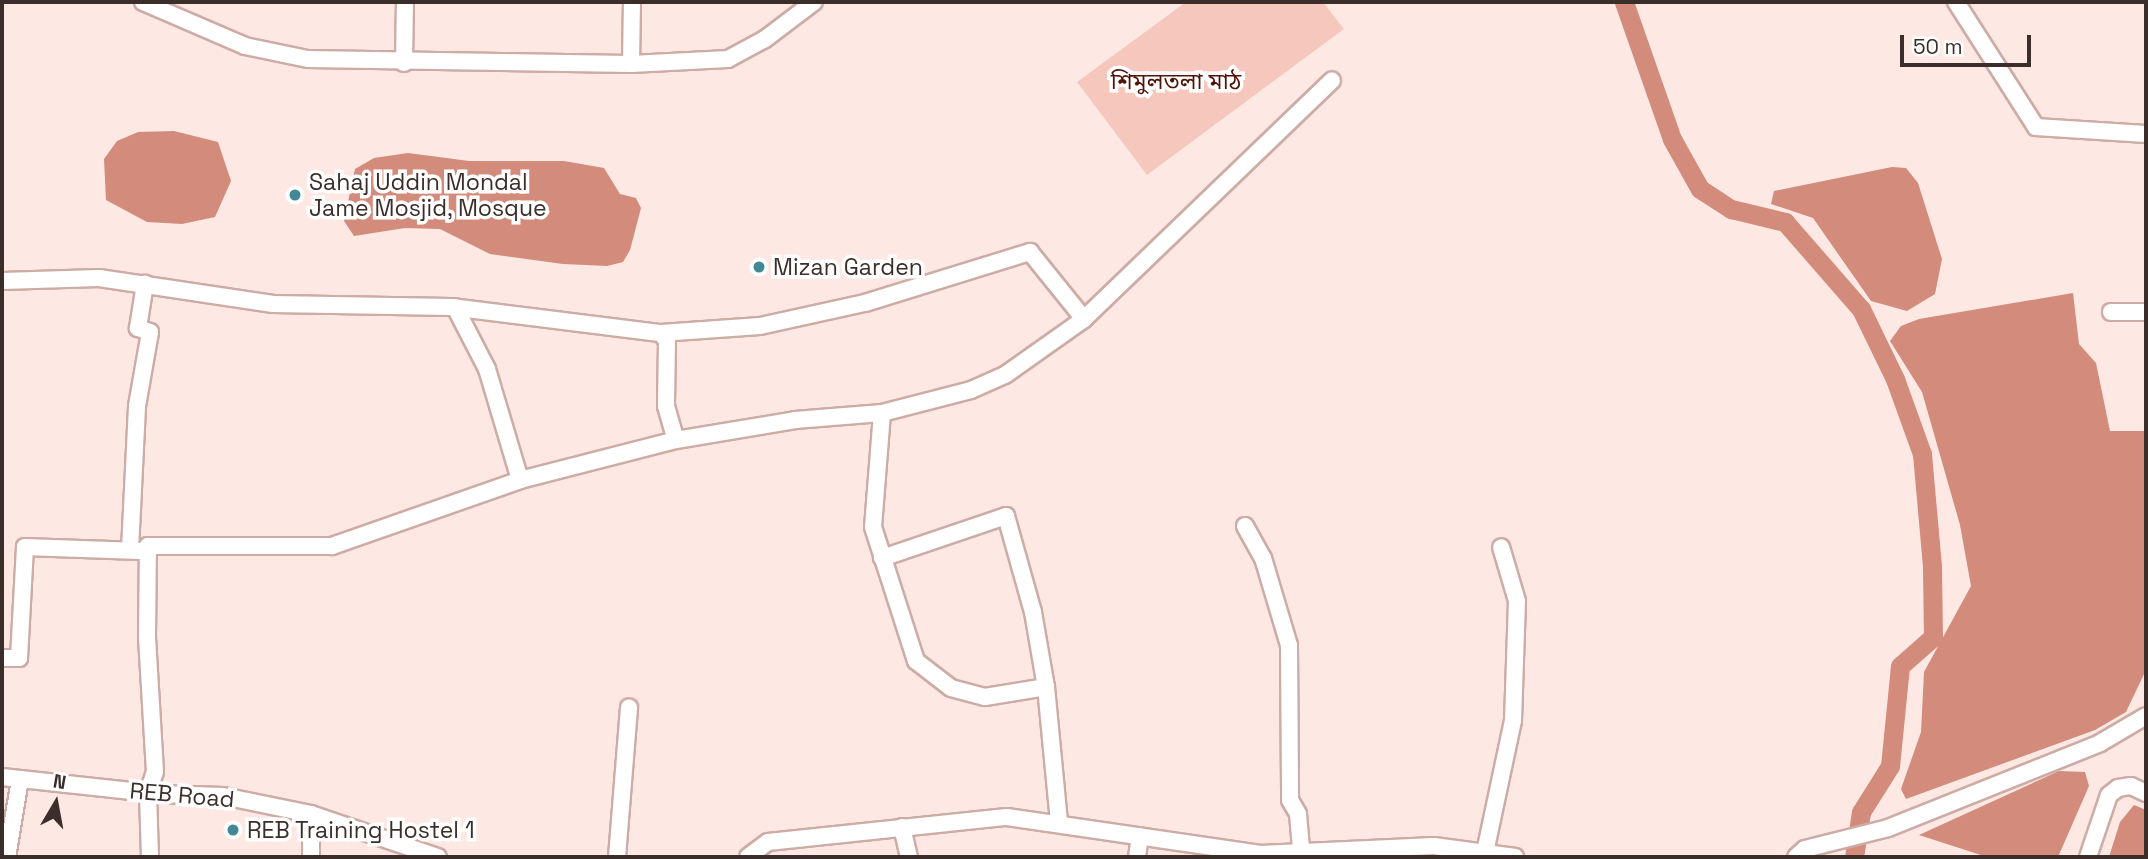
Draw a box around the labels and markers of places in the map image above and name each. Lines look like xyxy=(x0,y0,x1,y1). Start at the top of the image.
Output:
place label: Sahaj Uddin Mondal Jame Mosjid, Mosque xyxy=(309,168,547,222)
marker: Sahaj Uddin Mondal Jame Mosjid, Mosque xyxy=(287,187,303,203)
place label: Mizan Garden xyxy=(773,253,923,281)
marker: Mizan Garden xyxy=(751,259,767,275)
place label: REB Training Hostel 1 xyxy=(247,816,475,844)
marker: REB Training Hostel 1 xyxy=(225,822,241,838)

